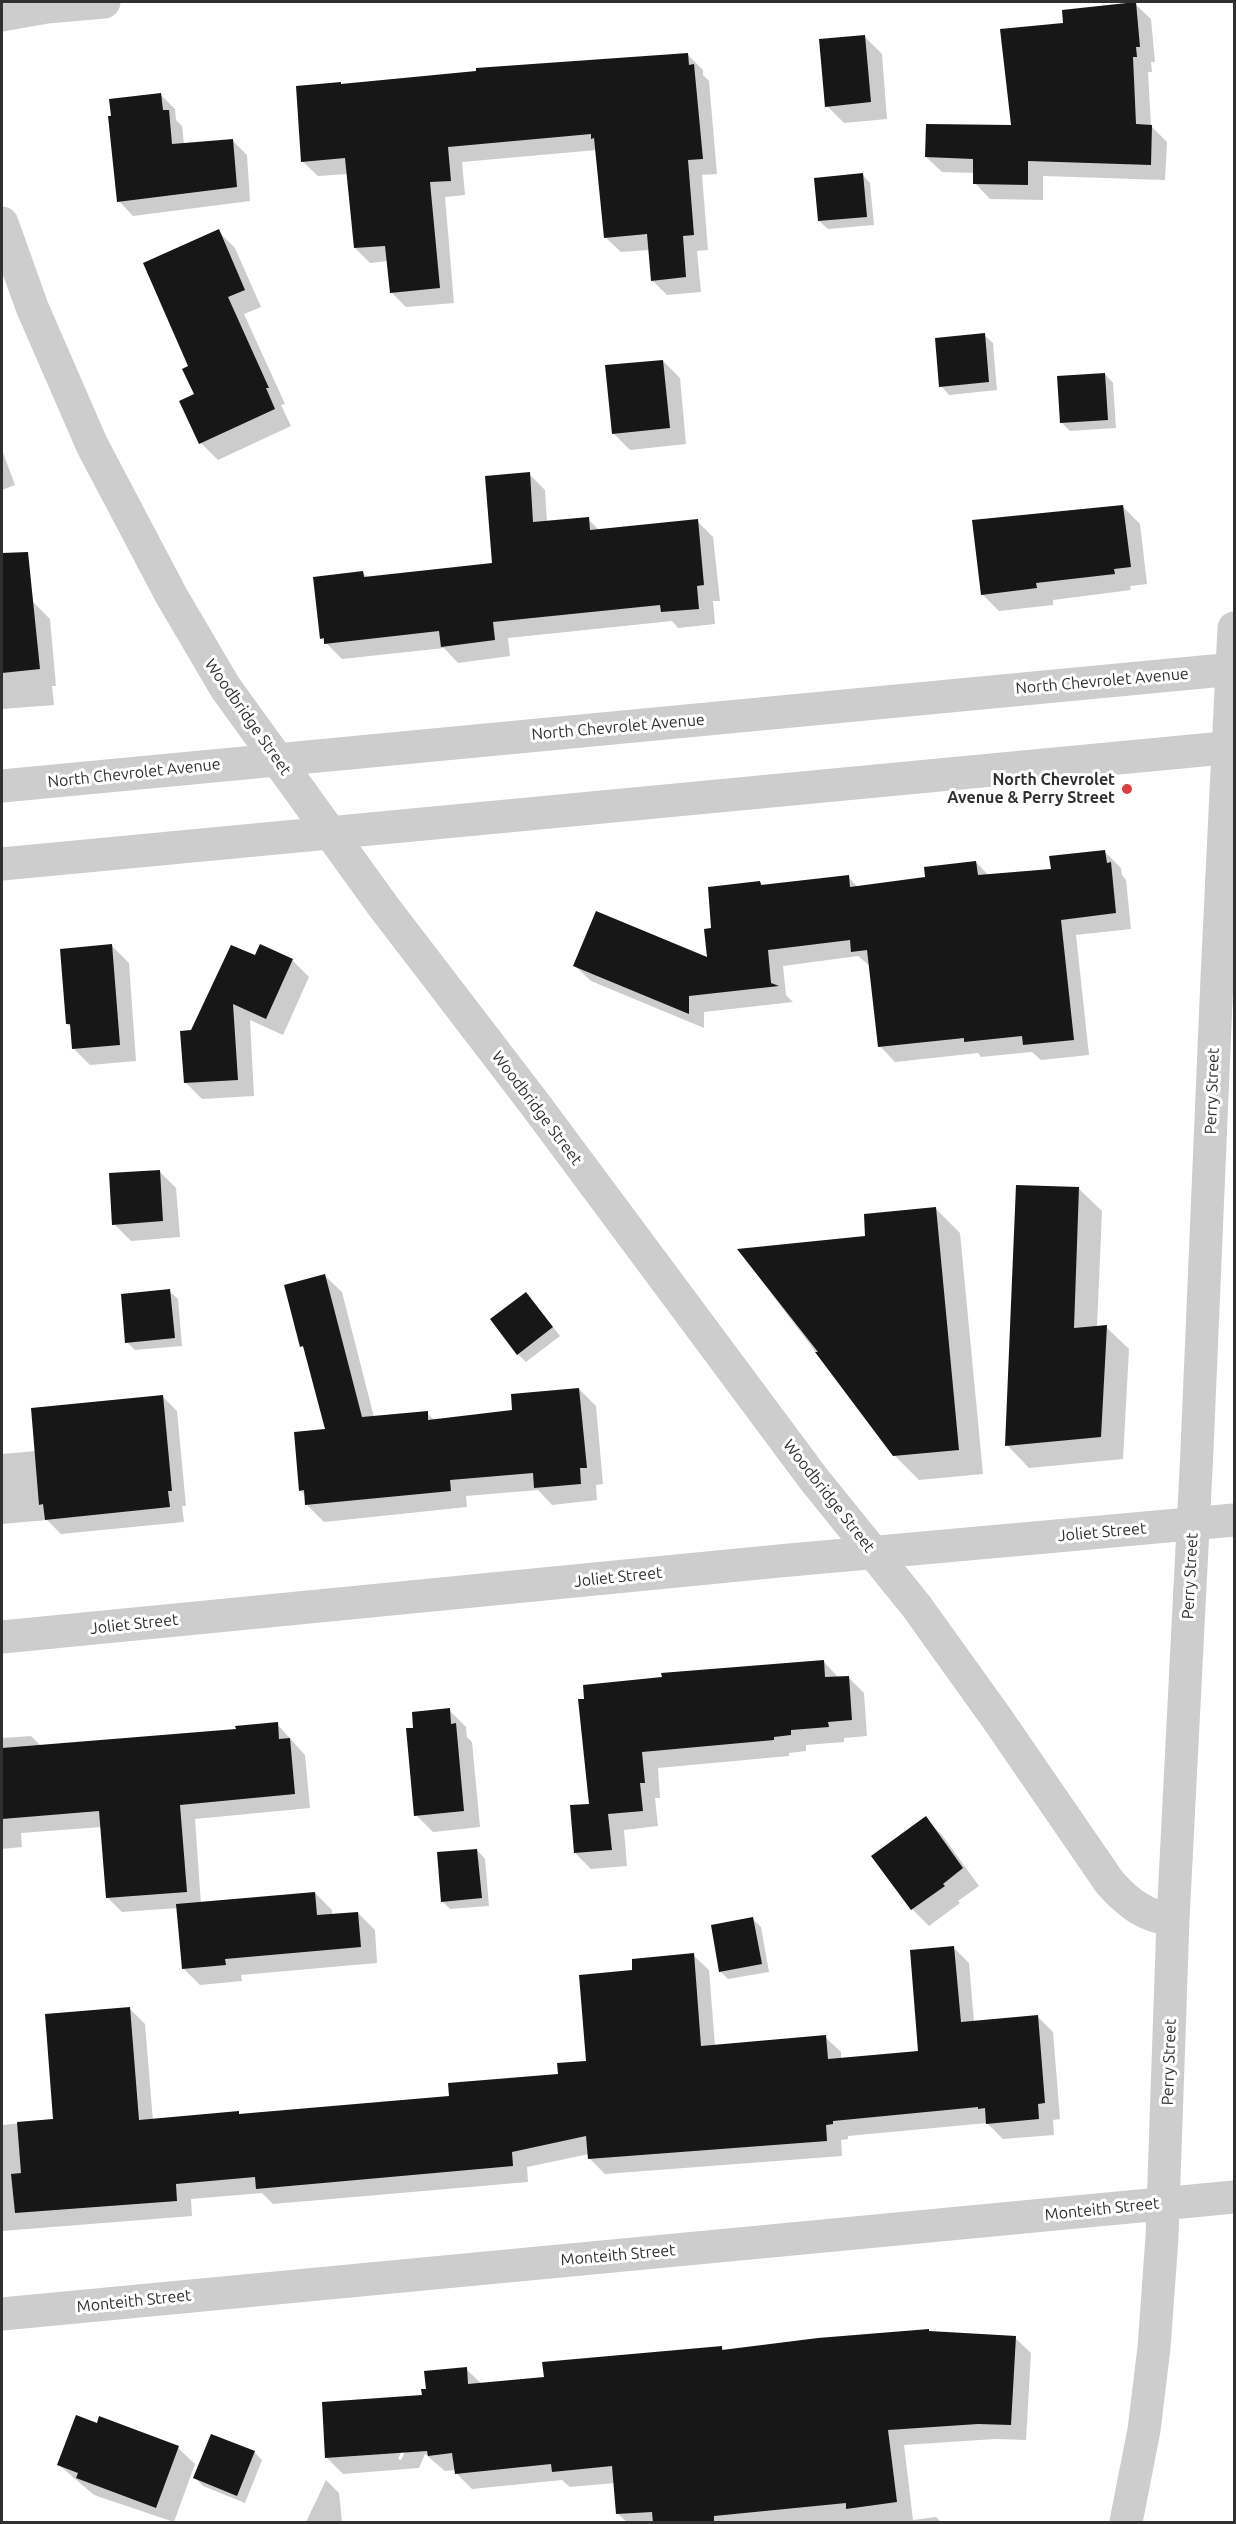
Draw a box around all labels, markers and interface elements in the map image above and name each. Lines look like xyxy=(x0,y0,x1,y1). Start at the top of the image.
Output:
street label: Woodbridge Street xyxy=(201,655,295,779)
street label: North Chevrolet Avenue xyxy=(1015,664,1189,698)
street label: North Chevrolet Avenue xyxy=(531,710,705,744)
street label: North Chevrolet Avenue xyxy=(47,754,221,792)
place label: North Chevrolet Avenue & Perry Street xyxy=(947,770,1115,808)
marker: North Chevrolet Avenue & Perry Street xyxy=(1120,782,1134,796)
street label: Woodbridge Street xyxy=(488,1047,586,1169)
street label: Perry Street xyxy=(1201,1047,1223,1135)
street label: Woodbridge Street xyxy=(779,1436,879,1556)
street label: Joliet Street xyxy=(1057,1519,1147,1545)
street label: Perry Street xyxy=(1178,1532,1202,1620)
street label: Joliet Street xyxy=(573,1563,663,1591)
street label: Joliet Street xyxy=(89,1610,179,1638)
street label: Perry Street xyxy=(1158,2018,1180,2106)
street label: Monteith Street xyxy=(1044,2193,1160,2225)
street label: Monteith Street xyxy=(560,2240,676,2270)
street label: Monteith Street xyxy=(76,2285,192,2317)

